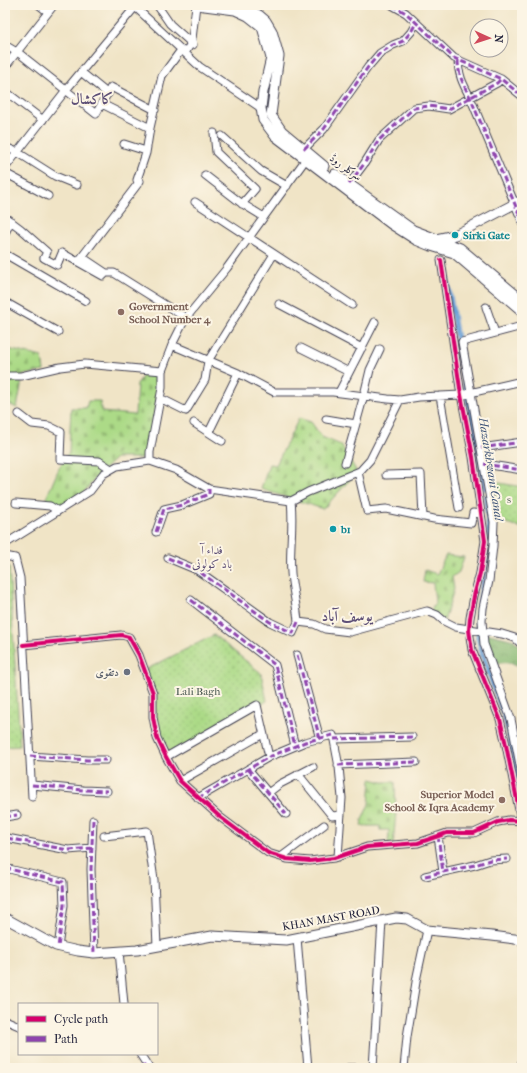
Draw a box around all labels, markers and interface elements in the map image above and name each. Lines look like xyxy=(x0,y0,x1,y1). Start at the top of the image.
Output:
north arrow xyxy=(469,18,509,58)
text: N xyxy=(492,34,505,44)
district label: کاکشال xyxy=(71,90,113,108)
street label: سرکلر روڈ xyxy=(326,151,365,184)
place label: Sirki Gate xyxy=(463,229,511,242)
marker: Sirki Gate xyxy=(450,230,460,240)
place label: Government School Number 4 xyxy=(129,300,211,326)
marker: Government School Number 4 xyxy=(116,307,126,317)
water label: Hazarkhwani Canal xyxy=(476,415,506,524)
park label: s xyxy=(507,493,511,506)
place label: b1 xyxy=(340,523,351,536)
marker: b1 xyxy=(328,524,338,534)
district label: فداء آ باد کولونی xyxy=(192,542,232,572)
district label: یوسف آباد xyxy=(321,607,374,625)
place label: دتقوى xyxy=(96,666,119,679)
marker: دتقوى xyxy=(122,667,132,677)
park label: Lali Bagh xyxy=(176,685,221,698)
place label: Superior Model School & Iqra Academy xyxy=(384,788,495,814)
marker: Superior Model School & Iqra Academy xyxy=(497,795,507,805)
street label: KHAN MAST ROAD xyxy=(281,904,381,933)
legend xyxy=(18,1003,158,1055)
text: Cycle path xyxy=(54,1012,109,1026)
text: Path xyxy=(54,1032,78,1046)

